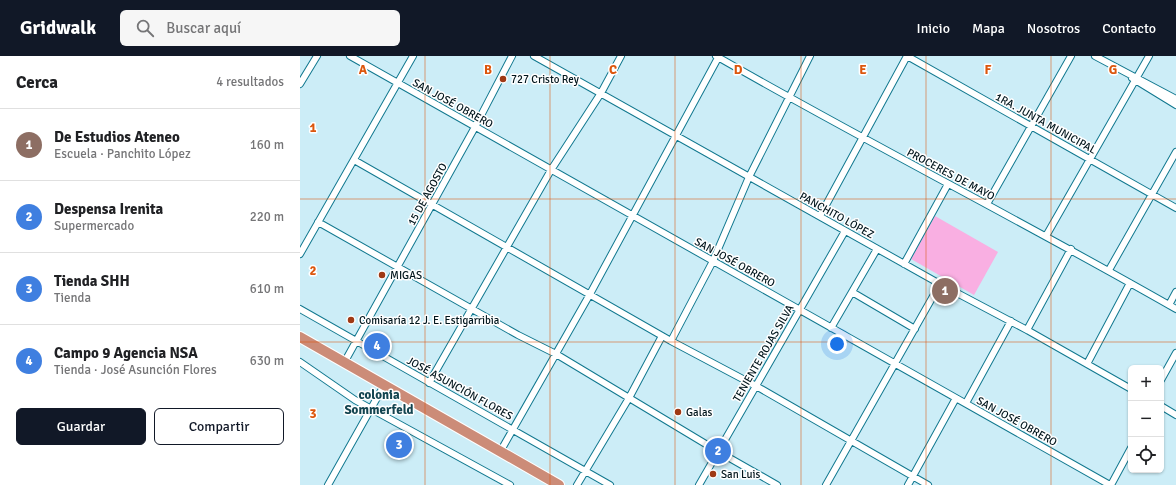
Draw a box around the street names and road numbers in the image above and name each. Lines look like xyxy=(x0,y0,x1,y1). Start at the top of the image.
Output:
street label: SAN JOSÉ OBRERO xyxy=(410,75,496,131)
street label: 1RA. JUNTA MUNICIPAL xyxy=(993,90,1099,157)
street label: PROCERES DE MAYO xyxy=(905,146,997,203)
street label: 15 DE AGOSTO xyxy=(405,161,450,228)
street label: PANCHITO LÓPEZ xyxy=(797,189,877,241)
street label: SAN JOSÉ OBRERO xyxy=(692,234,778,290)
street label: TENIENTE ROJAS SILVA xyxy=(730,302,797,404)
street label: JOSÉ ASUNCIÓN FLORES xyxy=(405,353,515,423)
street label: SAN JOSÉ OBRERO xyxy=(974,393,1060,449)

